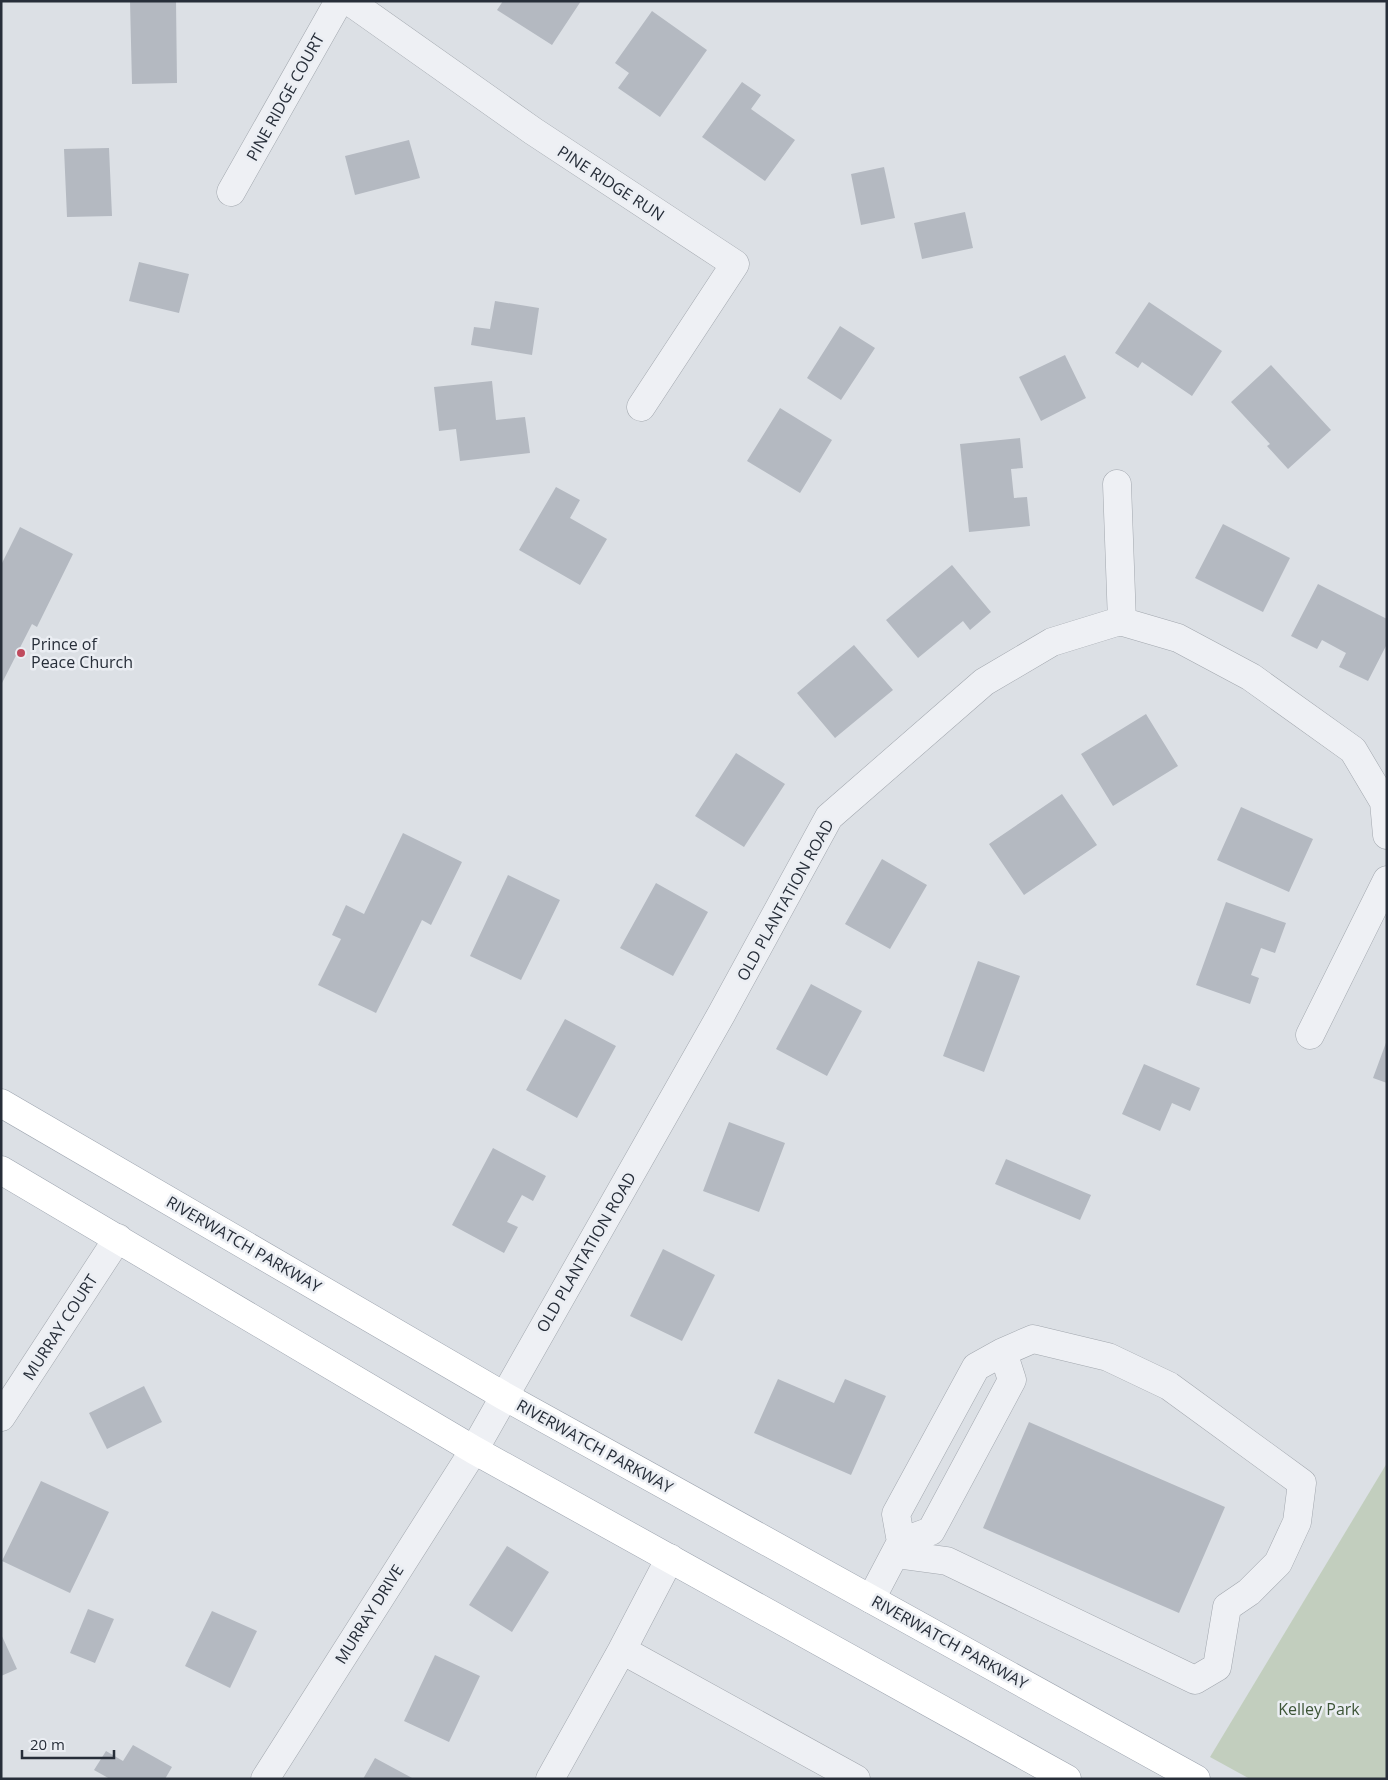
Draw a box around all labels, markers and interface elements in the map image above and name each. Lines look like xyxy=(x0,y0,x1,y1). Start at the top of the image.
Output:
street label: PINE RIDGE COURT xyxy=(241,29,329,165)
street label: PINE RIDGE RUN xyxy=(553,140,669,226)
place label: Prince of Peace Church xyxy=(31,633,133,673)
marker: Prince of Peace Church xyxy=(15,647,27,659)
street label: OLD PLANTATION ROAD xyxy=(731,815,839,985)
street label: OLD PLANTATION ROAD xyxy=(531,1168,641,1336)
street label: RIVERWATCH PARKWAY xyxy=(162,1191,326,1297)
street label: MURRAY COURT xyxy=(18,1270,103,1384)
street label: RIVERWATCH PARKWAY xyxy=(513,1394,677,1498)
street label: MURRAY DRIVE xyxy=(330,1560,408,1668)
street label: RIVERWATCH PARKWAY xyxy=(868,1590,1032,1694)
park label: Kelley Park xyxy=(1278,1698,1360,1720)
scale bar xyxy=(22,1728,115,1760)
text: 20 m xyxy=(30,1734,65,1754)

